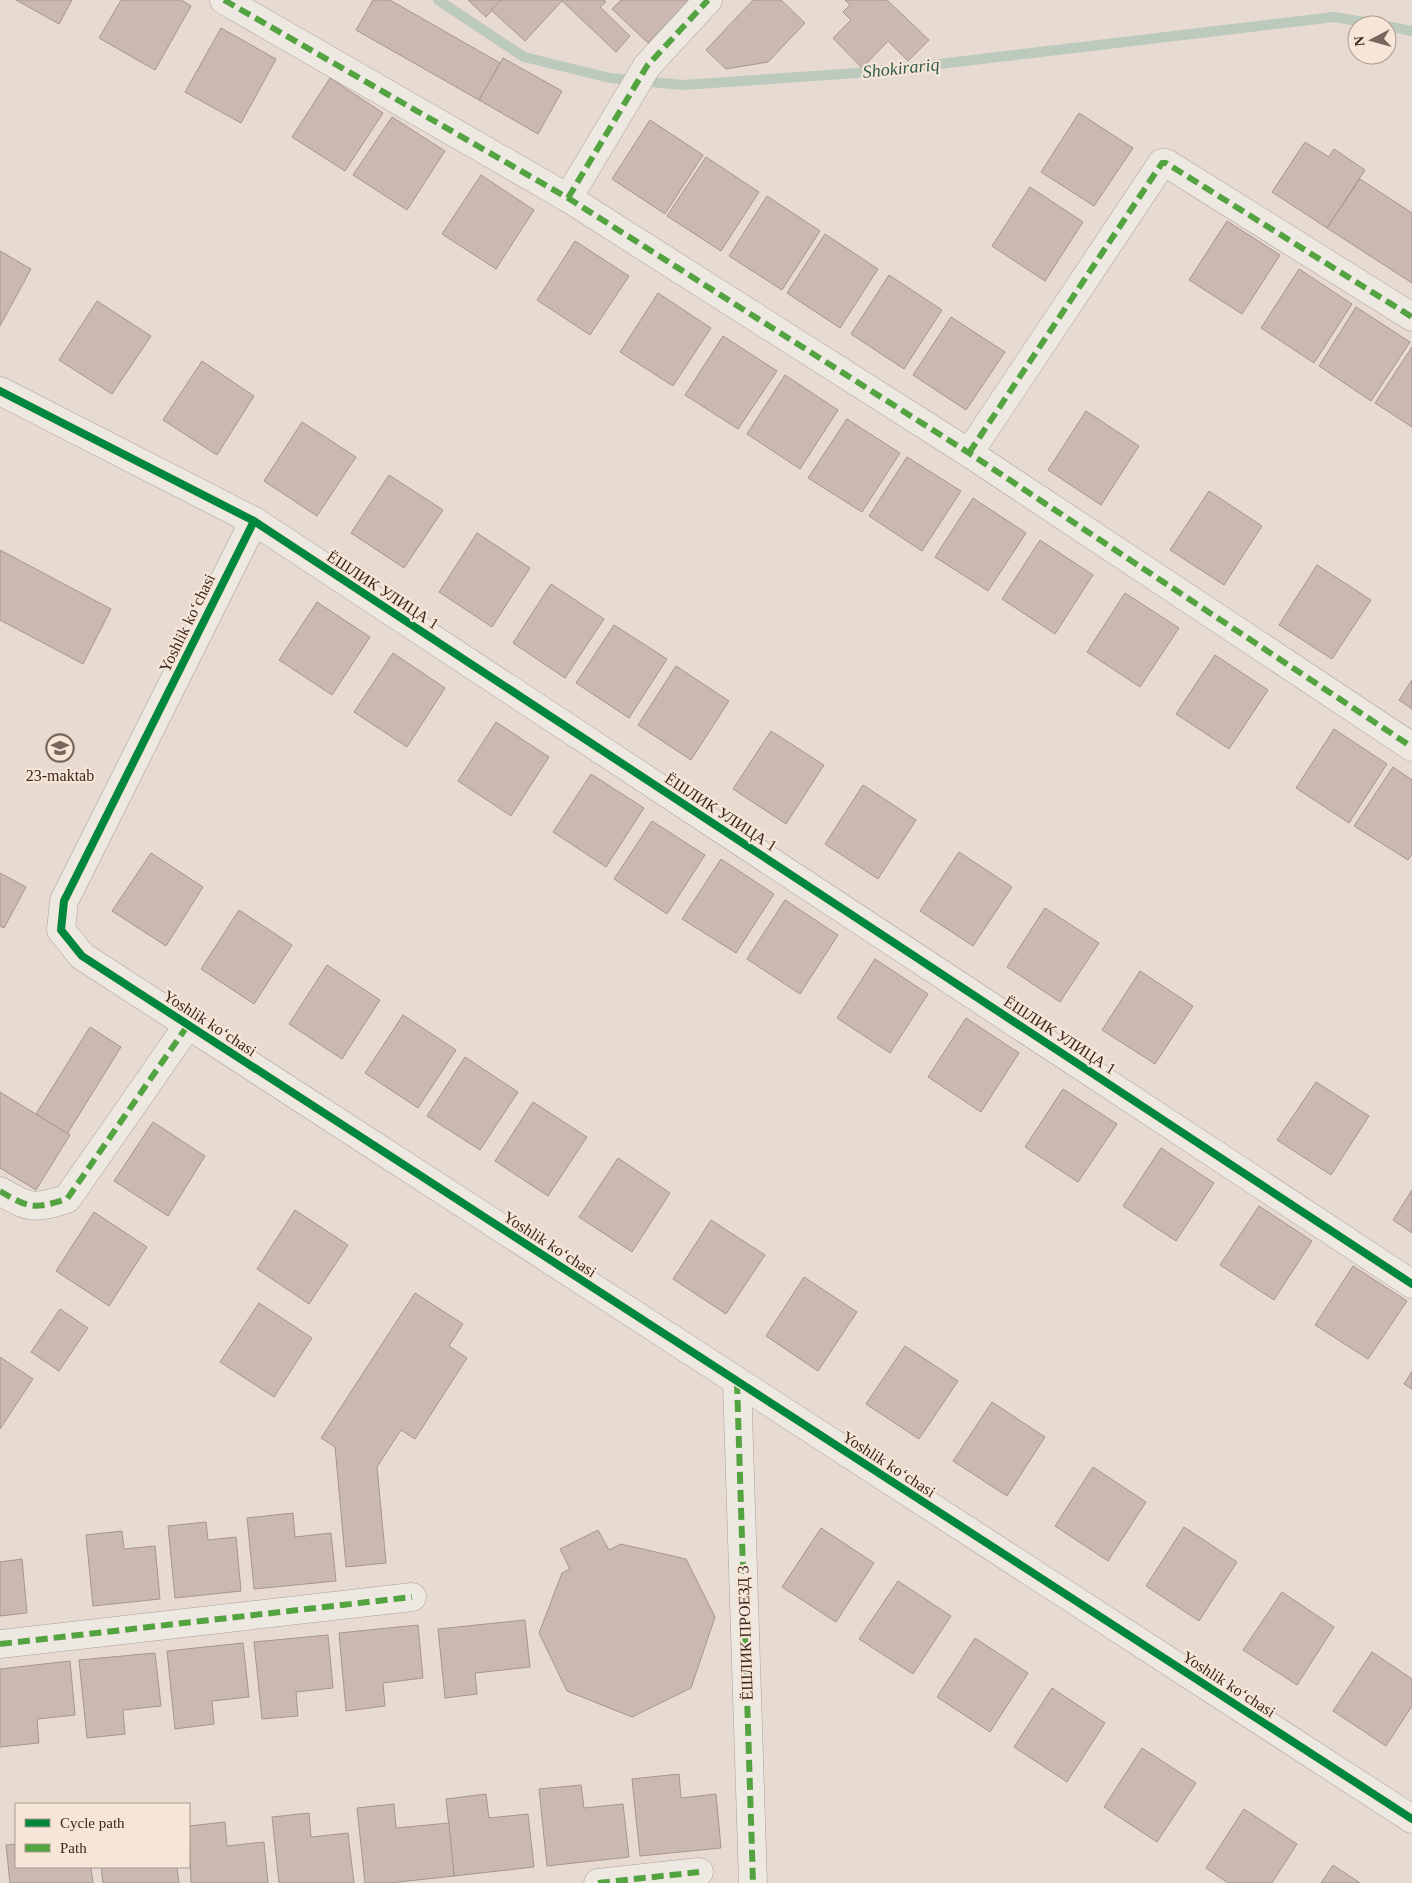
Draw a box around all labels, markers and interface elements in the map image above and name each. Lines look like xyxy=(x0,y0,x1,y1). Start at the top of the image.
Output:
north arrow xyxy=(1347,15,1397,65)
text: N xyxy=(1352,35,1368,47)
water label: Shokirariq xyxy=(862,54,940,82)
street label: ЁШЛИК УЛИЦА 1 xyxy=(323,547,442,633)
street label: Yoshlik koʻchasi xyxy=(156,571,218,675)
school or university icon: 23-maktab xyxy=(45,733,75,763)
place label: 23-maktab xyxy=(26,767,94,784)
street label: ЁШЛИК УЛИЦА 1 xyxy=(661,769,780,855)
street label: Yoshlik koʻchasi xyxy=(160,987,260,1060)
street label: ЁШЛИК УЛИЦА 1 xyxy=(1000,992,1119,1078)
street label: Yoshlik koʻchasi xyxy=(500,1208,600,1281)
street label: Yoshlik koʻchasi xyxy=(839,1428,939,1501)
street label: ЁШЛИК ПРОЕЗД 3 xyxy=(734,1565,757,1701)
street label: Yoshlik koʻchasi xyxy=(1179,1648,1279,1721)
legend xyxy=(15,1803,190,1868)
text: Cycle path xyxy=(60,1815,125,1831)
text: Path xyxy=(60,1840,87,1856)

